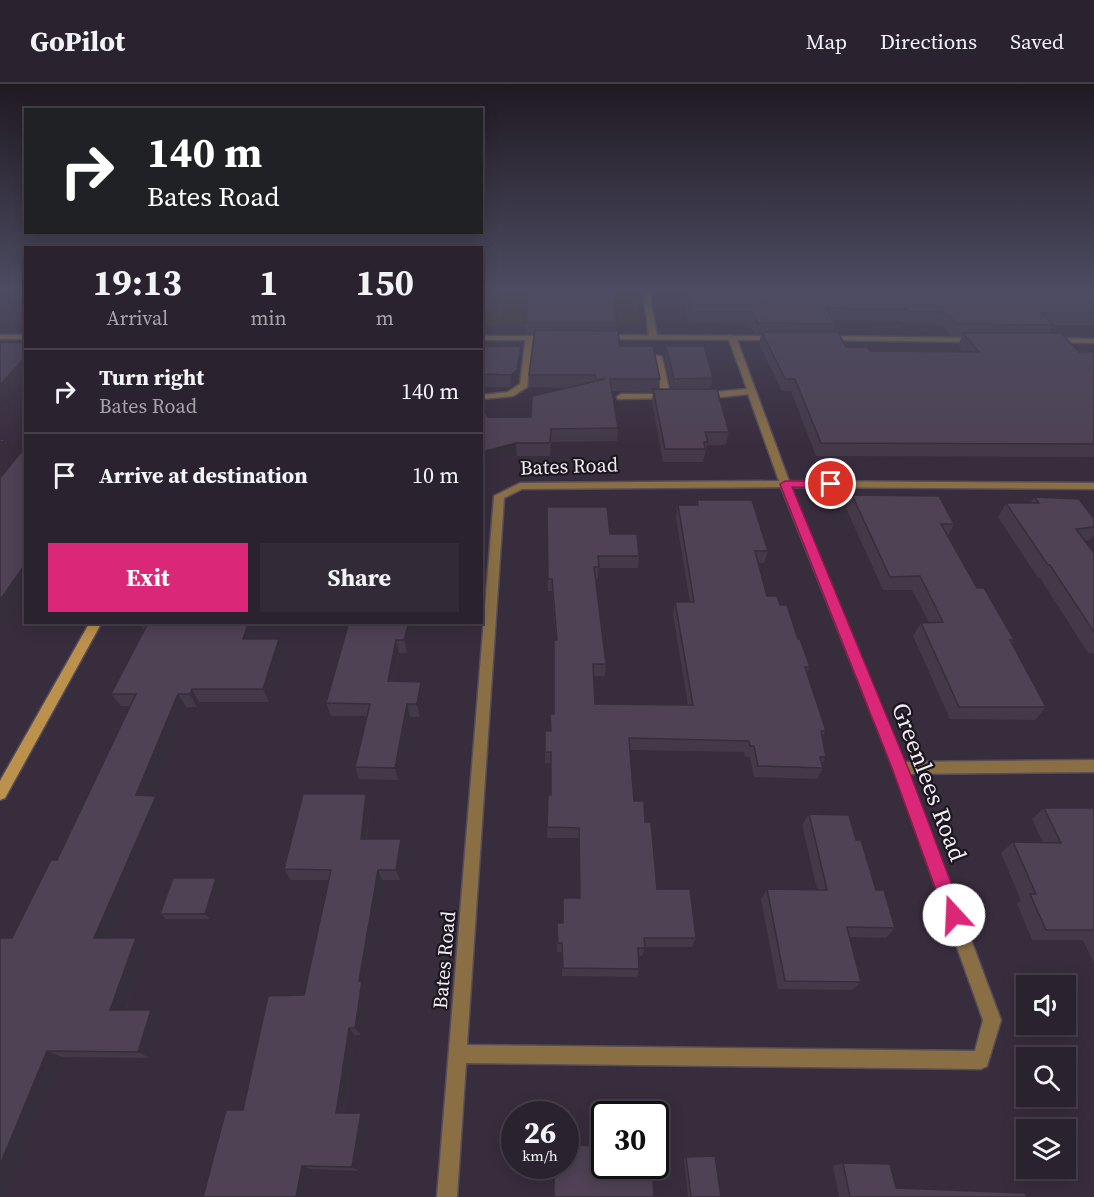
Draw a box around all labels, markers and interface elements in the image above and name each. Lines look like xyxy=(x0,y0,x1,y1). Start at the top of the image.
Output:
text: GoPilot xyxy=(30,22,125,60)
text: Map xyxy=(806,27,847,56)
text: Directions xyxy=(880,27,977,56)
text: Saved xyxy=(1010,27,1064,56)
text: 140 m xyxy=(147,123,262,181)
icon: right xyxy=(48,132,126,210)
text: Bates Road xyxy=(147,178,279,215)
text: 19:13 xyxy=(93,258,182,307)
text: 1 xyxy=(259,258,278,307)
text: 150 xyxy=(356,258,414,307)
text: Arrival xyxy=(106,304,168,332)
text: min xyxy=(251,304,287,332)
text: m xyxy=(376,304,394,332)
text: Turn right xyxy=(99,362,204,392)
icon: right xyxy=(48,375,81,408)
text: 140 m xyxy=(401,376,459,406)
text: Bates Road xyxy=(99,392,197,420)
street label: Bates Road xyxy=(519,450,619,482)
pin xyxy=(805,458,856,509)
icon: arrive xyxy=(48,459,81,492)
text: Arrive at destination xyxy=(99,460,308,490)
text: 10 m xyxy=(412,460,459,490)
icon: arrive xyxy=(814,467,847,500)
button: Exit xyxy=(48,543,248,612)
button: Share xyxy=(260,543,459,612)
street label: Greenlees Road xyxy=(884,698,975,866)
position arrow xyxy=(922,883,986,947)
street label: Bates Road xyxy=(426,909,462,1010)
map controls xyxy=(1016,975,1076,1179)
button: sound xyxy=(1016,975,1076,1035)
button: search xyxy=(1016,1047,1076,1107)
speed limit sign: 30 xyxy=(591,1101,669,1179)
text: 26 xyxy=(524,1112,556,1153)
button: layers xyxy=(1016,1119,1076,1179)
text: km/h xyxy=(522,1145,558,1166)

